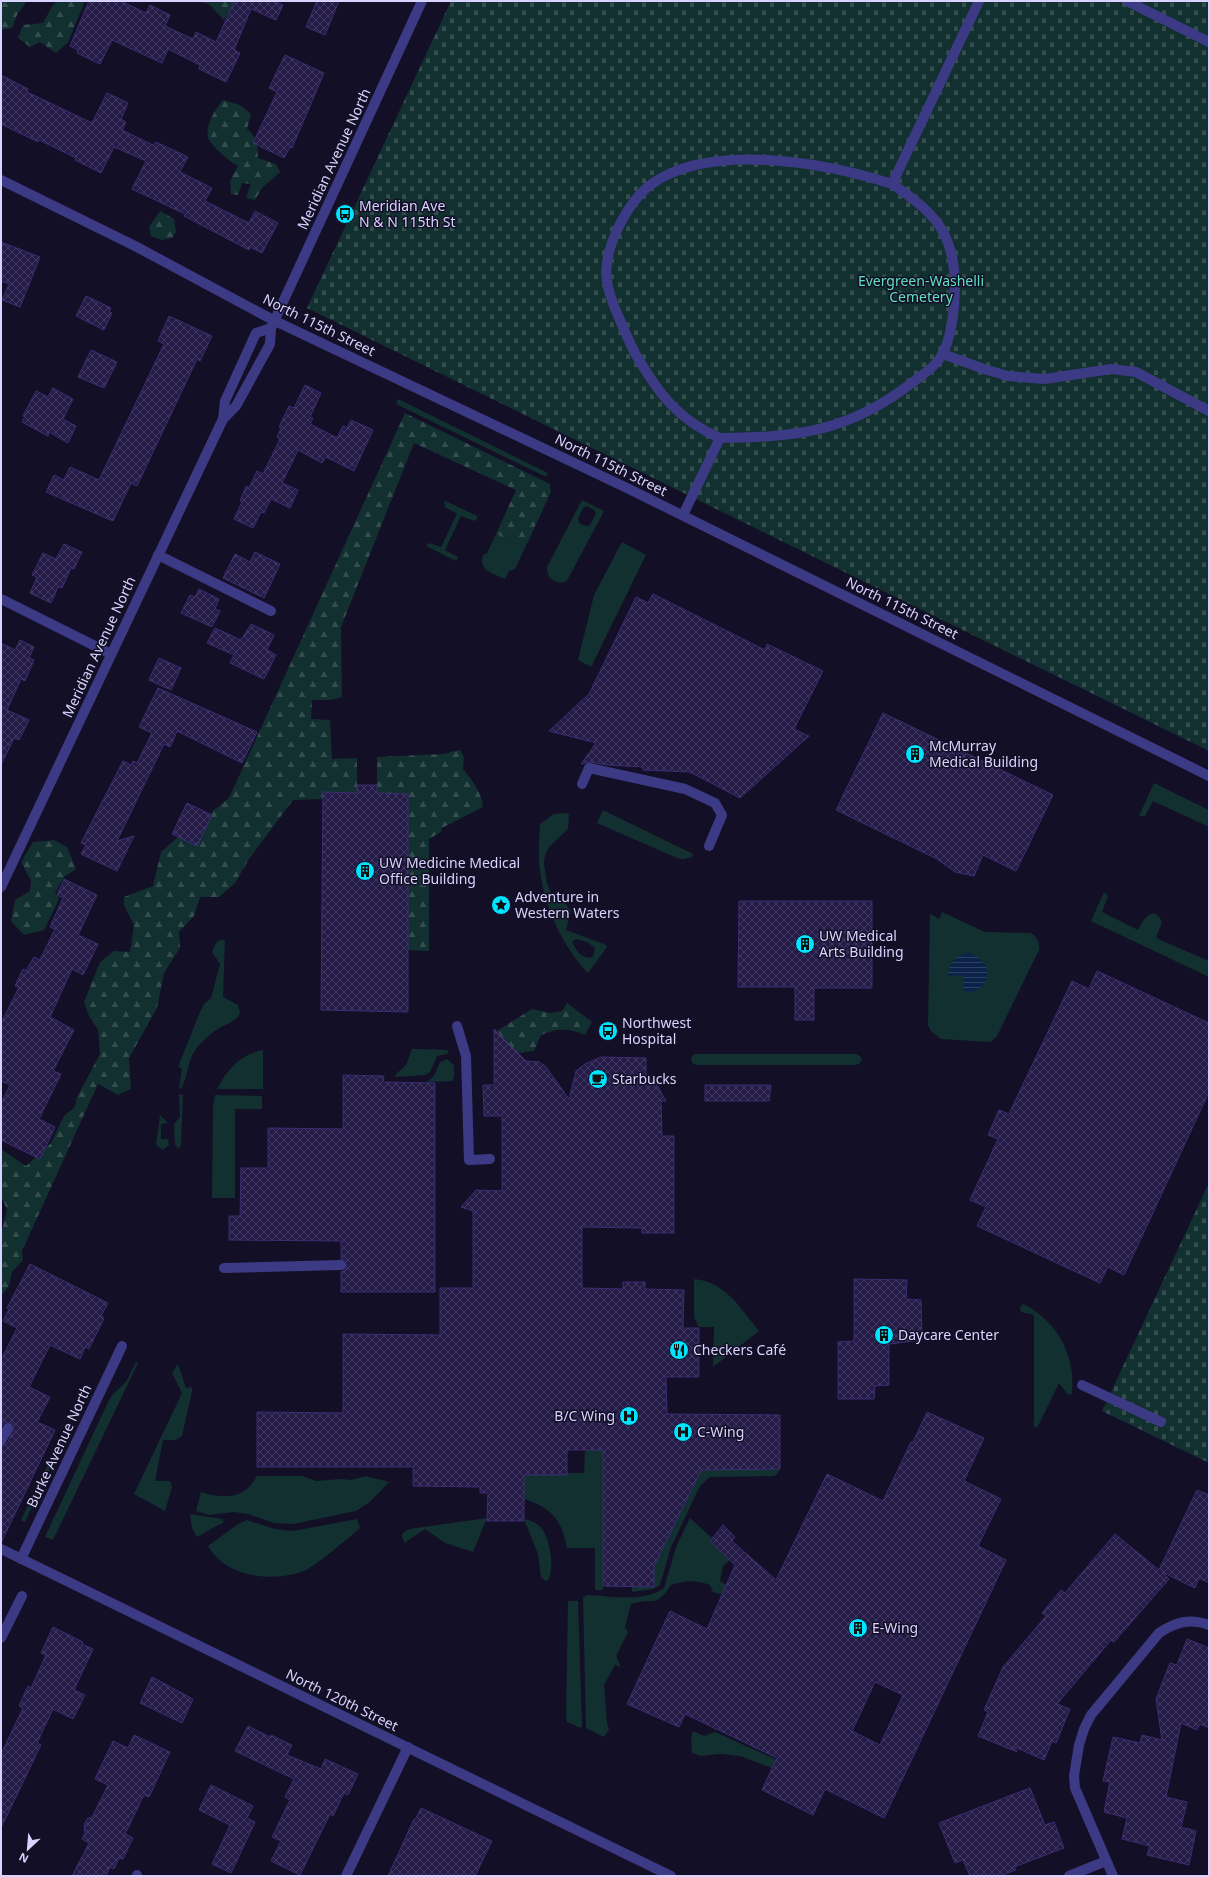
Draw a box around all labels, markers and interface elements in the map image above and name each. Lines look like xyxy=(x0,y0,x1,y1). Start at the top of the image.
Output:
street label: Meridian Avenue North xyxy=(292,85,375,232)
place label: Meridian Ave N & N 115th St xyxy=(359,196,456,231)
bus stop icon: Meridian Ave N & N 115th St xyxy=(334,203,356,225)
park label: Evergreen-Washelli Cemetery xyxy=(858,271,984,306)
street label: North 115th Street xyxy=(260,289,379,360)
street label: North 115th Street xyxy=(552,429,671,500)
street label: North 115th Street xyxy=(843,572,962,643)
street label: Meridian Avenue North xyxy=(57,573,140,720)
place label: McMurray Medical Building xyxy=(929,736,1038,771)
building icon: McMurray Medical Building xyxy=(904,743,926,765)
place label: UW Medicine Medical Office Building xyxy=(379,853,520,888)
building icon: UW Medicine Medical Office Building xyxy=(354,860,376,882)
place label: Adventure in Western Waters xyxy=(515,887,620,922)
place icon: Adventure in Western Waters xyxy=(490,894,512,916)
place label: UW Medical Arts Building xyxy=(819,926,904,961)
building icon: UW Medical Arts Building xyxy=(794,933,816,955)
place label: Northwest Hospital xyxy=(622,1013,691,1048)
bus stop icon: Northwest Hospital xyxy=(597,1020,619,1042)
cafe icon: Starbucks xyxy=(587,1068,609,1090)
place label: Starbucks xyxy=(612,1069,677,1088)
building icon: Daycare Center xyxy=(873,1324,895,1346)
place label: Daycare Center xyxy=(898,1325,999,1344)
restaurant icon: Checkers Café xyxy=(668,1339,690,1361)
place label: Checkers Café xyxy=(693,1340,786,1359)
street label: Burke Avenue North xyxy=(22,1381,95,1510)
hospital icon: B/C Wing xyxy=(618,1405,640,1427)
place label: B/C Wing xyxy=(554,1406,615,1425)
hospital icon: C-Wing xyxy=(672,1421,694,1443)
place label: C-Wing xyxy=(697,1422,744,1441)
building icon: E-Wing xyxy=(847,1617,869,1639)
place label: E-Wing xyxy=(872,1618,918,1637)
street label: North 120th Street xyxy=(283,1664,402,1735)
north arrow xyxy=(8,1829,48,1869)
text: N xyxy=(16,1850,31,1867)

